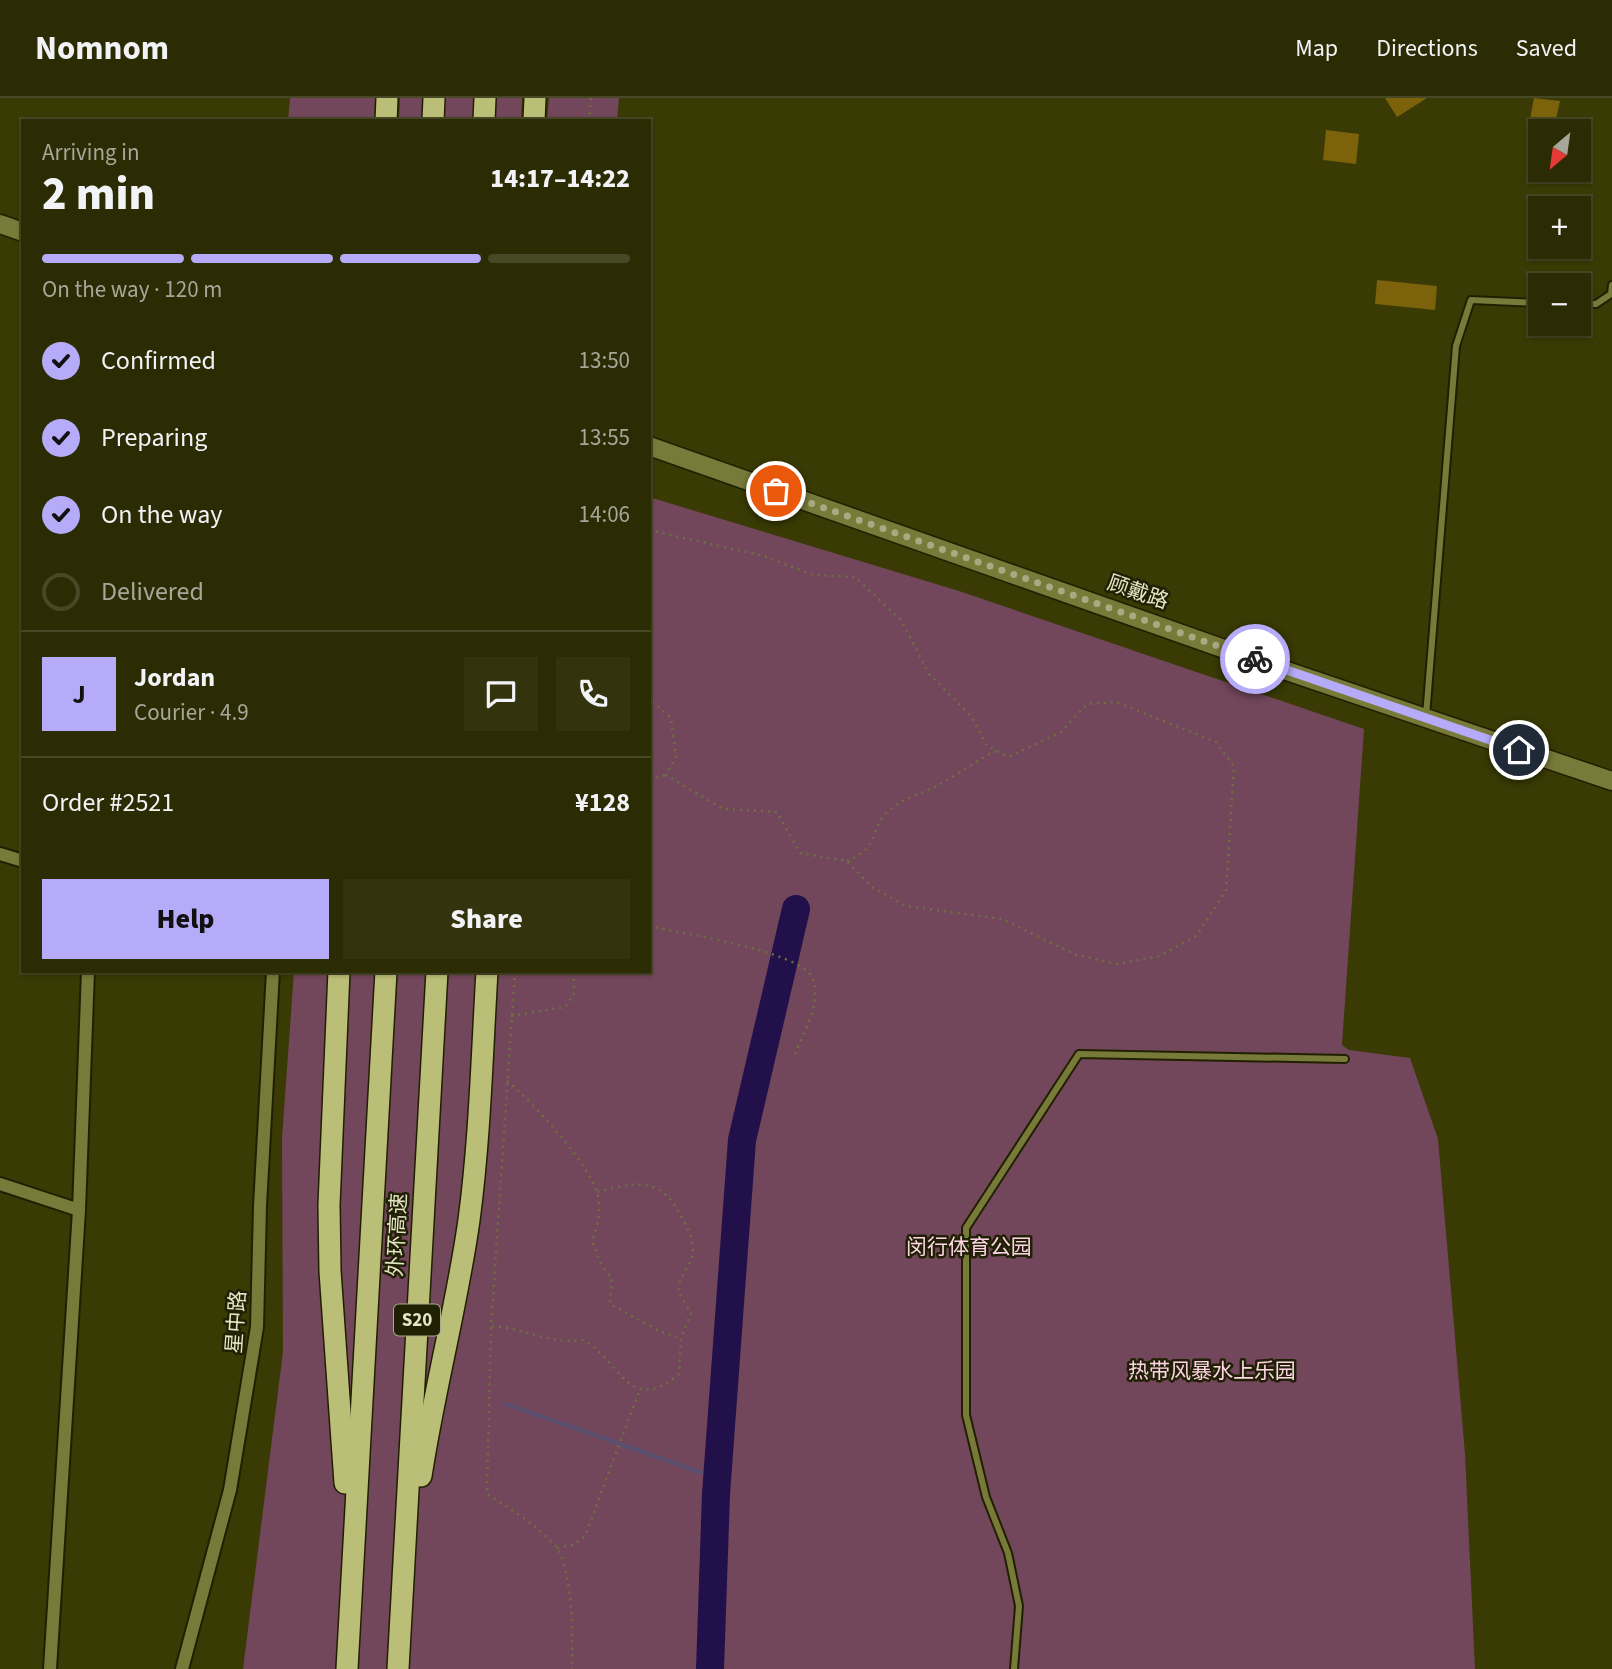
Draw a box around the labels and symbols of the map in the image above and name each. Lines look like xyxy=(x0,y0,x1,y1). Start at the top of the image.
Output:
north arrow xyxy=(1528,119,1591,182)
pin xyxy=(746,461,806,521)
street label: 顾戴路 xyxy=(1103,568,1173,616)
courier xyxy=(1220,624,1290,694)
pin xyxy=(1489,720,1549,780)
street label: 外环高速 xyxy=(380,1192,414,1278)
park label: 闵行体育公园 xyxy=(906,1232,1032,1262)
street label: 星中路 xyxy=(219,1290,253,1354)
road number: S20 xyxy=(394,1304,440,1336)
park label: 热带风暴水上乐园 xyxy=(1128,1356,1296,1386)

